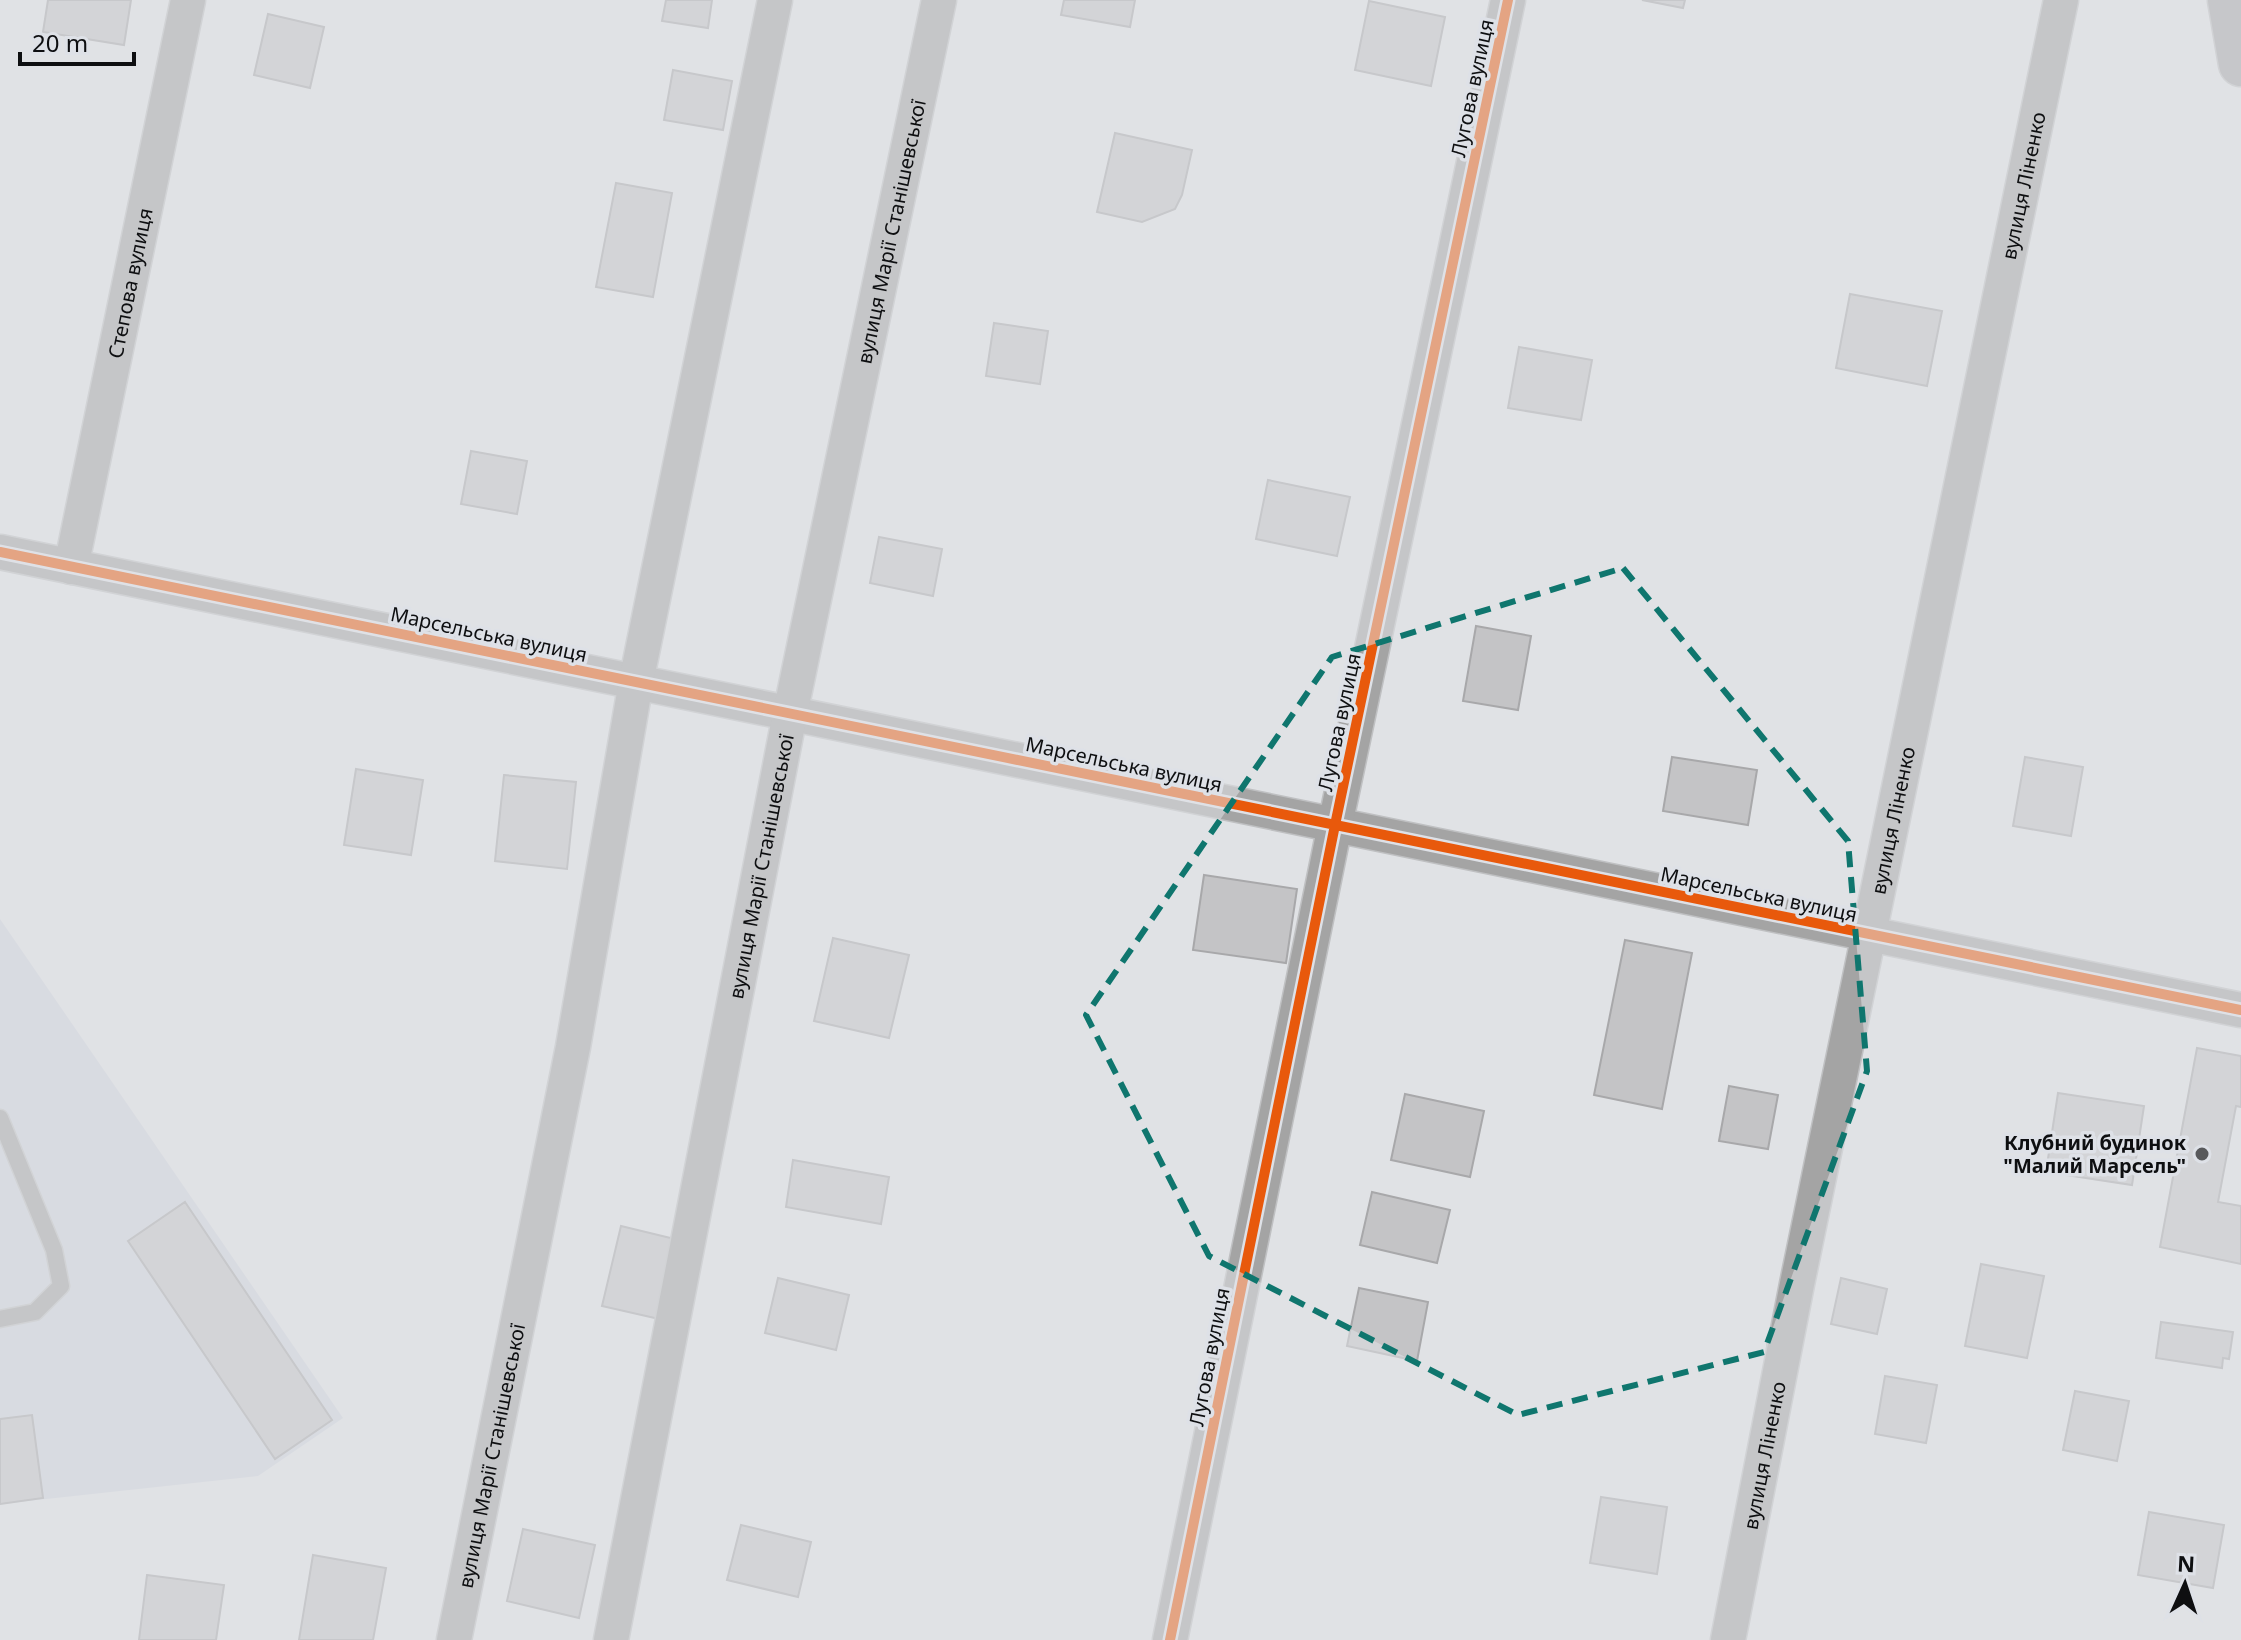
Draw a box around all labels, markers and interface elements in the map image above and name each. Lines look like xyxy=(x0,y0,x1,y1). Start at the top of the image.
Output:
scale bar xyxy=(20,16,134,66)
street label: Лугова вулиця xyxy=(1444,17,1500,159)
text: 20 m xyxy=(32,26,88,59)
street label: вулиця Марії Станішевської xyxy=(850,97,931,366)
street label: вулиця Ліненко xyxy=(1994,109,2051,262)
street label: Степова вулиця xyxy=(101,205,158,361)
street label: Марсельська вулиця xyxy=(388,600,590,668)
street label: Лугова вулиця xyxy=(1311,651,1367,793)
street label: Марсельська вулиця xyxy=(1023,730,1225,798)
street label: вулиця Марії Станішевської xyxy=(722,731,799,1001)
street label: вулиця Ліненко xyxy=(1864,744,1921,897)
street label: Марсельська вулиця xyxy=(1658,860,1860,928)
place label: Клубний будинок "Малий Марсель" xyxy=(2003,1129,2187,1179)
marker: Клубний будинок "Малий Марсель" xyxy=(2193,1145,2211,1163)
street label: Лугова вулиця xyxy=(1182,1286,1236,1428)
street label: вулиця Марії Станішевської xyxy=(451,1321,531,1590)
street label: вулиця Ліненко xyxy=(1736,1379,1791,1532)
north arrow xyxy=(2145,1544,2225,1624)
text: N xyxy=(2176,1548,2196,1578)

